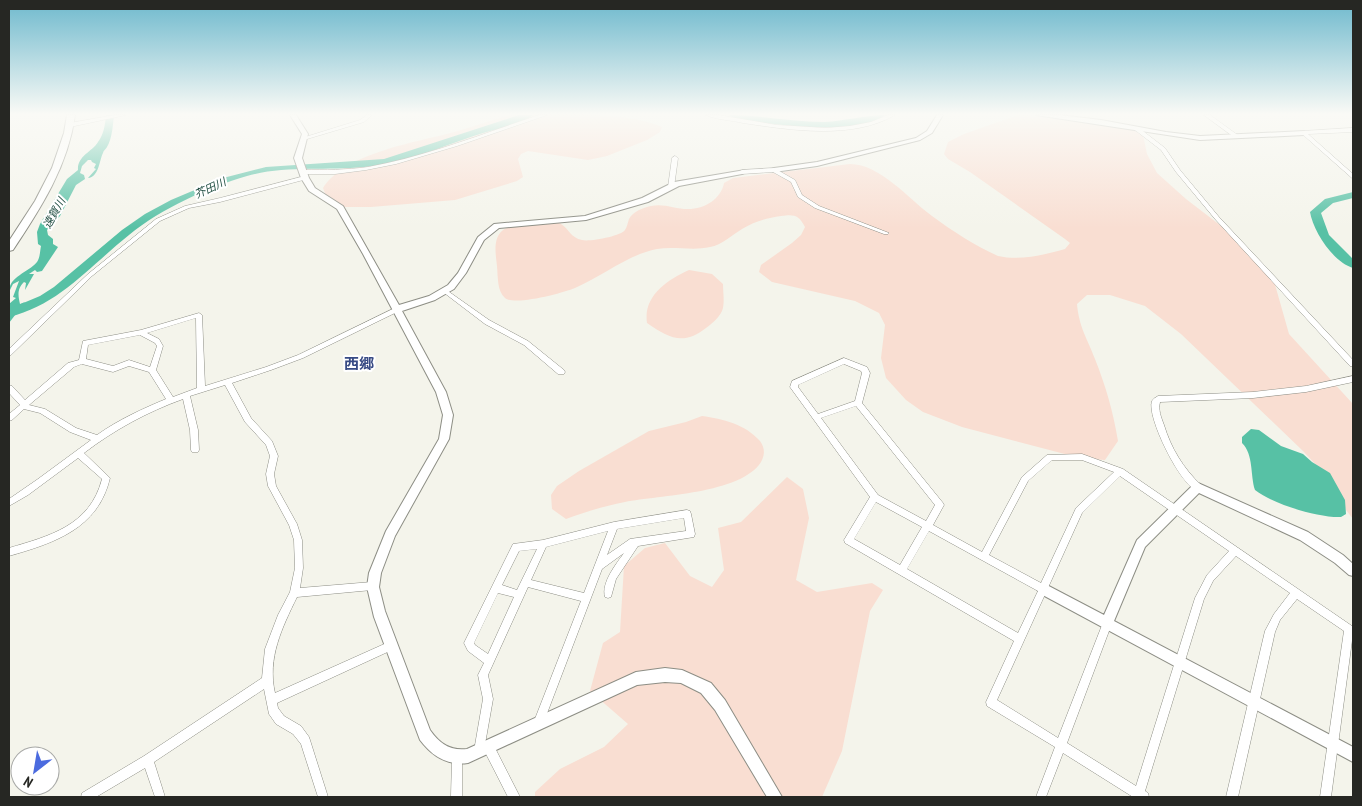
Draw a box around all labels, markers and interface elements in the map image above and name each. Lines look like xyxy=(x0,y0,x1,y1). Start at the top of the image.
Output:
water label: 芥田川 xyxy=(192,174,229,201)
water label: 遠賀川 xyxy=(40,194,69,231)
district label: 西郷 xyxy=(344,354,374,373)
north arrow xyxy=(10,746,60,796)
text: N xyxy=(20,772,36,792)

